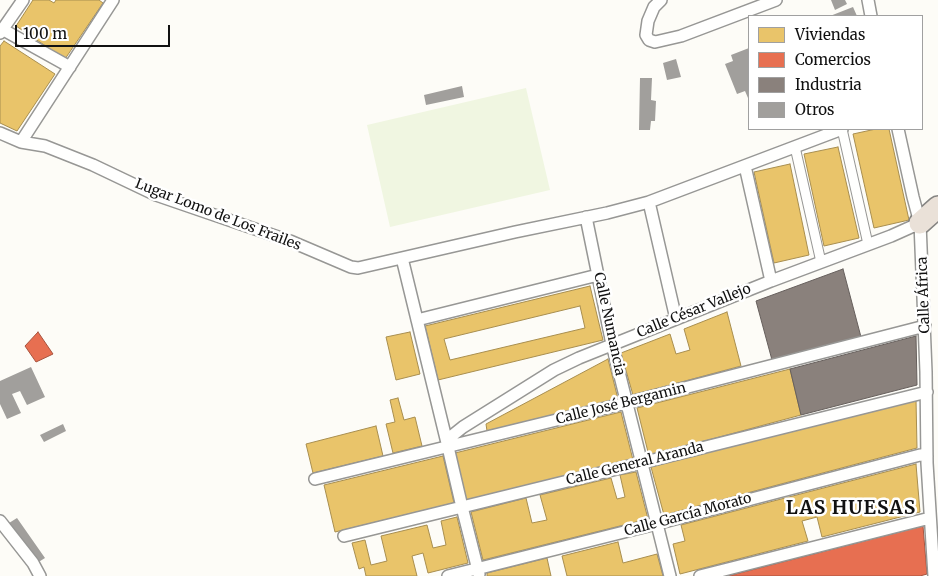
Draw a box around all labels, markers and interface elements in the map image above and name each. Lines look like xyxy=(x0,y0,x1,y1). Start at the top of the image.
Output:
scale bar xyxy=(18,15,172,47)
legend xyxy=(748,15,923,130)
text: 100 m xyxy=(23,24,67,43)
text: Viviendas xyxy=(795,25,865,44)
text: Comercios xyxy=(795,50,871,69)
text: Industria xyxy=(795,75,862,94)
text: Otros xyxy=(795,100,834,119)
street label: Lugar Lomo de Los Frailes xyxy=(133,176,303,254)
street label: Calle África xyxy=(914,256,934,334)
street label: Calle Numancia xyxy=(590,271,628,377)
street label: Calle César Vallejo xyxy=(635,280,753,342)
street label: Calle José Bergamin xyxy=(554,380,688,428)
street label: Calle General Aranda xyxy=(565,439,705,489)
street label: Calle García Morato xyxy=(623,490,753,540)
district label: LAS HUESAS xyxy=(785,498,917,520)

